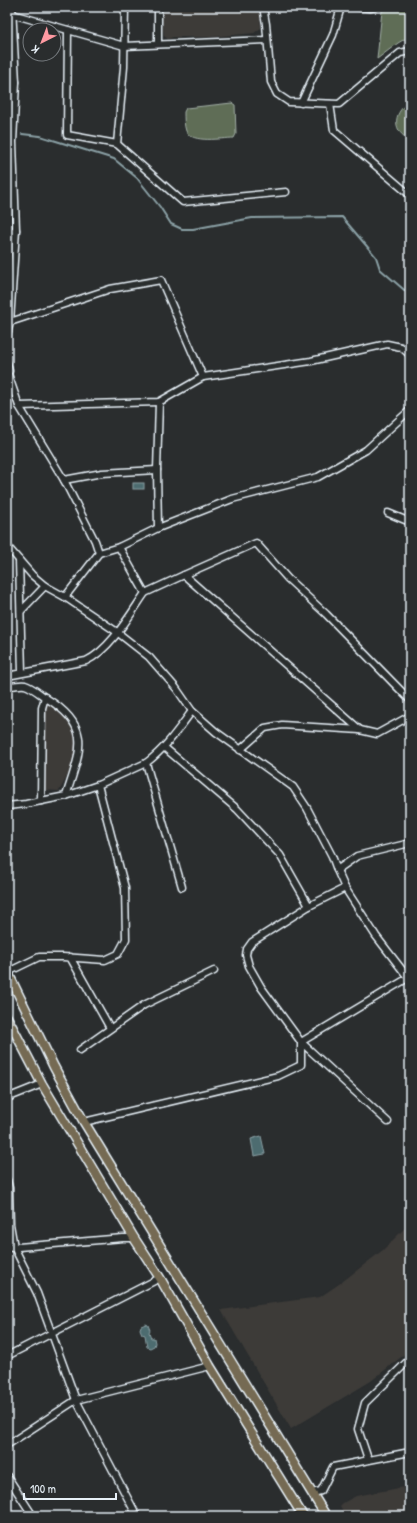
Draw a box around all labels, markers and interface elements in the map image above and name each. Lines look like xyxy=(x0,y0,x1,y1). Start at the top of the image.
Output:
north arrow xyxy=(22,22,62,62)
text: K xyxy=(28,42,42,57)
scale bar xyxy=(24,1475,116,1501)
text: 100 m xyxy=(30,1480,56,1497)

